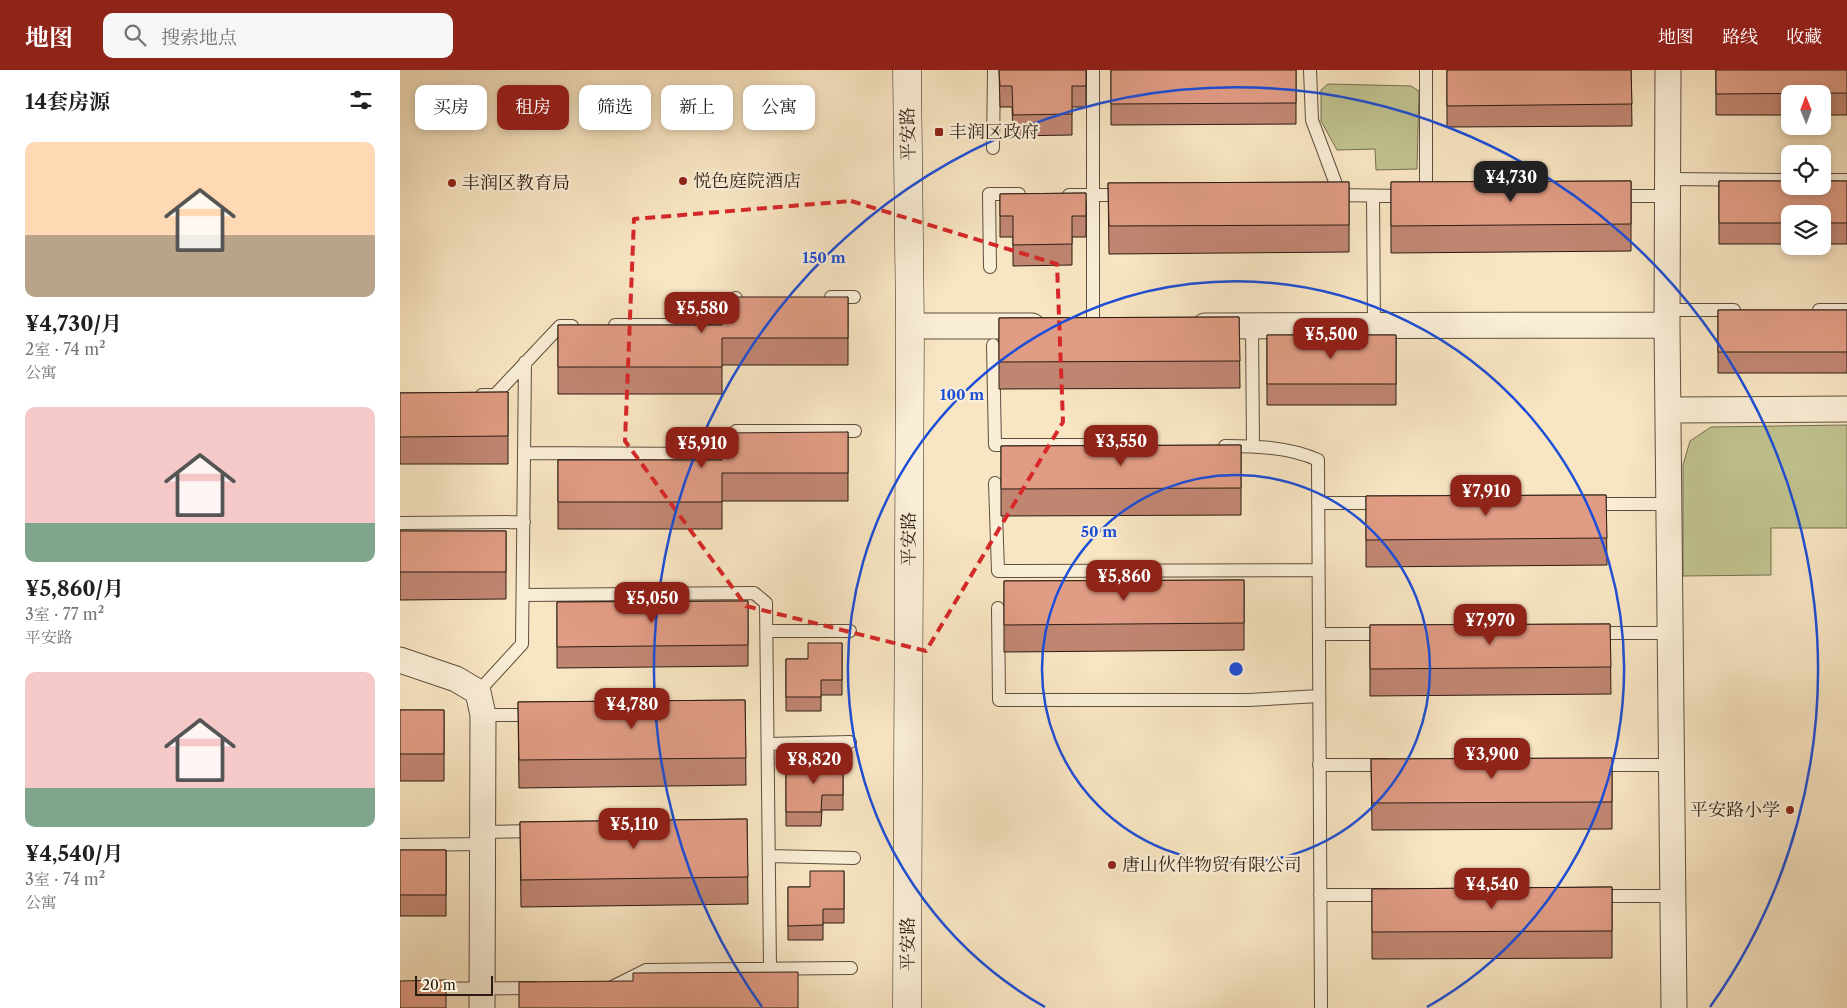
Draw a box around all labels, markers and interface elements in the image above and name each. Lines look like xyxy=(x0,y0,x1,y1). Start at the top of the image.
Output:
search box xyxy=(103,13,453,58)
icon: search xyxy=(121,21,149,49)
text: 地图 xyxy=(25,23,73,52)
text: 搜索地点 xyxy=(161,26,237,49)
text: 地图 xyxy=(1658,26,1694,48)
text: 路线 xyxy=(1722,26,1758,48)
text: 收藏 xyxy=(1786,26,1822,48)
chip: 买房 xyxy=(415,85,487,130)
chip: 租房 xyxy=(497,85,569,130)
chip: 筛选 xyxy=(579,85,651,130)
chip: 新上 xyxy=(661,85,733,130)
chip: 公寓 xyxy=(743,85,815,130)
north arrow xyxy=(1781,85,1831,135)
map controls xyxy=(1781,85,1831,255)
icon: filters xyxy=(347,86,375,114)
text: 14套房源 xyxy=(25,89,110,114)
street label: 平安路 xyxy=(897,107,919,161)
place label: 丰润区政府 xyxy=(949,121,1039,143)
marker: 丰润区政府 xyxy=(933,126,945,138)
button: locate xyxy=(1781,145,1831,195)
pin: ¥4,730 xyxy=(1470,160,1552,203)
text: ¥4,730 xyxy=(1485,167,1537,187)
place label: 悦色庭院酒店 xyxy=(693,170,801,192)
place label: 丰润区教育局 xyxy=(462,172,570,194)
icon: home xyxy=(155,175,245,265)
marker: 悦色庭院酒店 xyxy=(677,175,689,187)
marker: 丰润区教育局 xyxy=(446,177,458,189)
button: layers xyxy=(1781,205,1831,255)
text: 150 m xyxy=(802,248,846,267)
pin: ¥5,580 xyxy=(661,292,743,334)
text: ¥5,580 xyxy=(675,298,729,318)
text: ¥4,730/月 xyxy=(25,311,122,336)
pin: ¥5,500 xyxy=(1290,318,1372,360)
text: ¥5,500 xyxy=(1304,324,1358,344)
text: 2室 · 74 m² xyxy=(25,339,106,359)
text: 公寓 xyxy=(25,362,57,382)
text: 100 m xyxy=(940,385,984,404)
pin: ¥3,550 xyxy=(1080,424,1162,467)
pin: ¥5,910 xyxy=(661,426,743,469)
text: ¥3,550 xyxy=(1095,431,1147,451)
text: ¥5,910 xyxy=(677,433,727,453)
icon: home xyxy=(155,440,245,530)
pin: ¥7,910 xyxy=(1445,474,1527,517)
text: ¥7,910 xyxy=(1461,481,1511,501)
street label: 平安路 xyxy=(898,512,920,566)
text: 50 m xyxy=(1081,522,1117,541)
pin: ¥5,860 xyxy=(1083,560,1165,602)
text: ¥5,860 xyxy=(1097,566,1151,586)
text: ¥5,860/月 xyxy=(25,576,124,601)
pin: ¥5,050 xyxy=(611,582,693,624)
text: ¥5,050 xyxy=(625,588,679,608)
text: 3室 · 77 m² xyxy=(25,604,104,624)
pin: ¥7,970 xyxy=(1449,604,1531,646)
text: ¥7,970 xyxy=(1465,610,1515,630)
text: 平安路 xyxy=(25,627,73,647)
centre of rings xyxy=(1227,660,1245,678)
pin: ¥4,780 xyxy=(591,688,673,730)
text: ¥4,780 xyxy=(605,694,659,714)
icon: home xyxy=(155,705,245,795)
pin: ¥3,900 xyxy=(1451,738,1533,780)
pin: ¥8,820 xyxy=(773,742,855,785)
text: ¥3,900 xyxy=(1465,744,1519,764)
text: ¥8,820 xyxy=(787,749,841,769)
place label: 平安路小学 xyxy=(1690,799,1780,821)
marker: 平安路小学 xyxy=(1784,804,1796,816)
pin: ¥5,110 xyxy=(593,808,675,850)
text: ¥5,110 xyxy=(610,814,658,834)
text: ¥4,540/月 xyxy=(25,841,124,866)
place label: 唐山伙伴物贸有限公司 xyxy=(1122,854,1302,876)
marker: 唐山伙伴物贸有限公司 xyxy=(1106,859,1118,871)
pin: ¥4,540 xyxy=(1451,868,1533,910)
text: 3室 · 74 m² xyxy=(25,869,105,889)
text: ¥4,540 xyxy=(1465,874,1519,894)
text: 公寓 xyxy=(25,892,57,912)
street label: 平安路 xyxy=(897,917,919,971)
scale bar xyxy=(415,973,492,996)
text: 20 m xyxy=(422,976,456,994)

